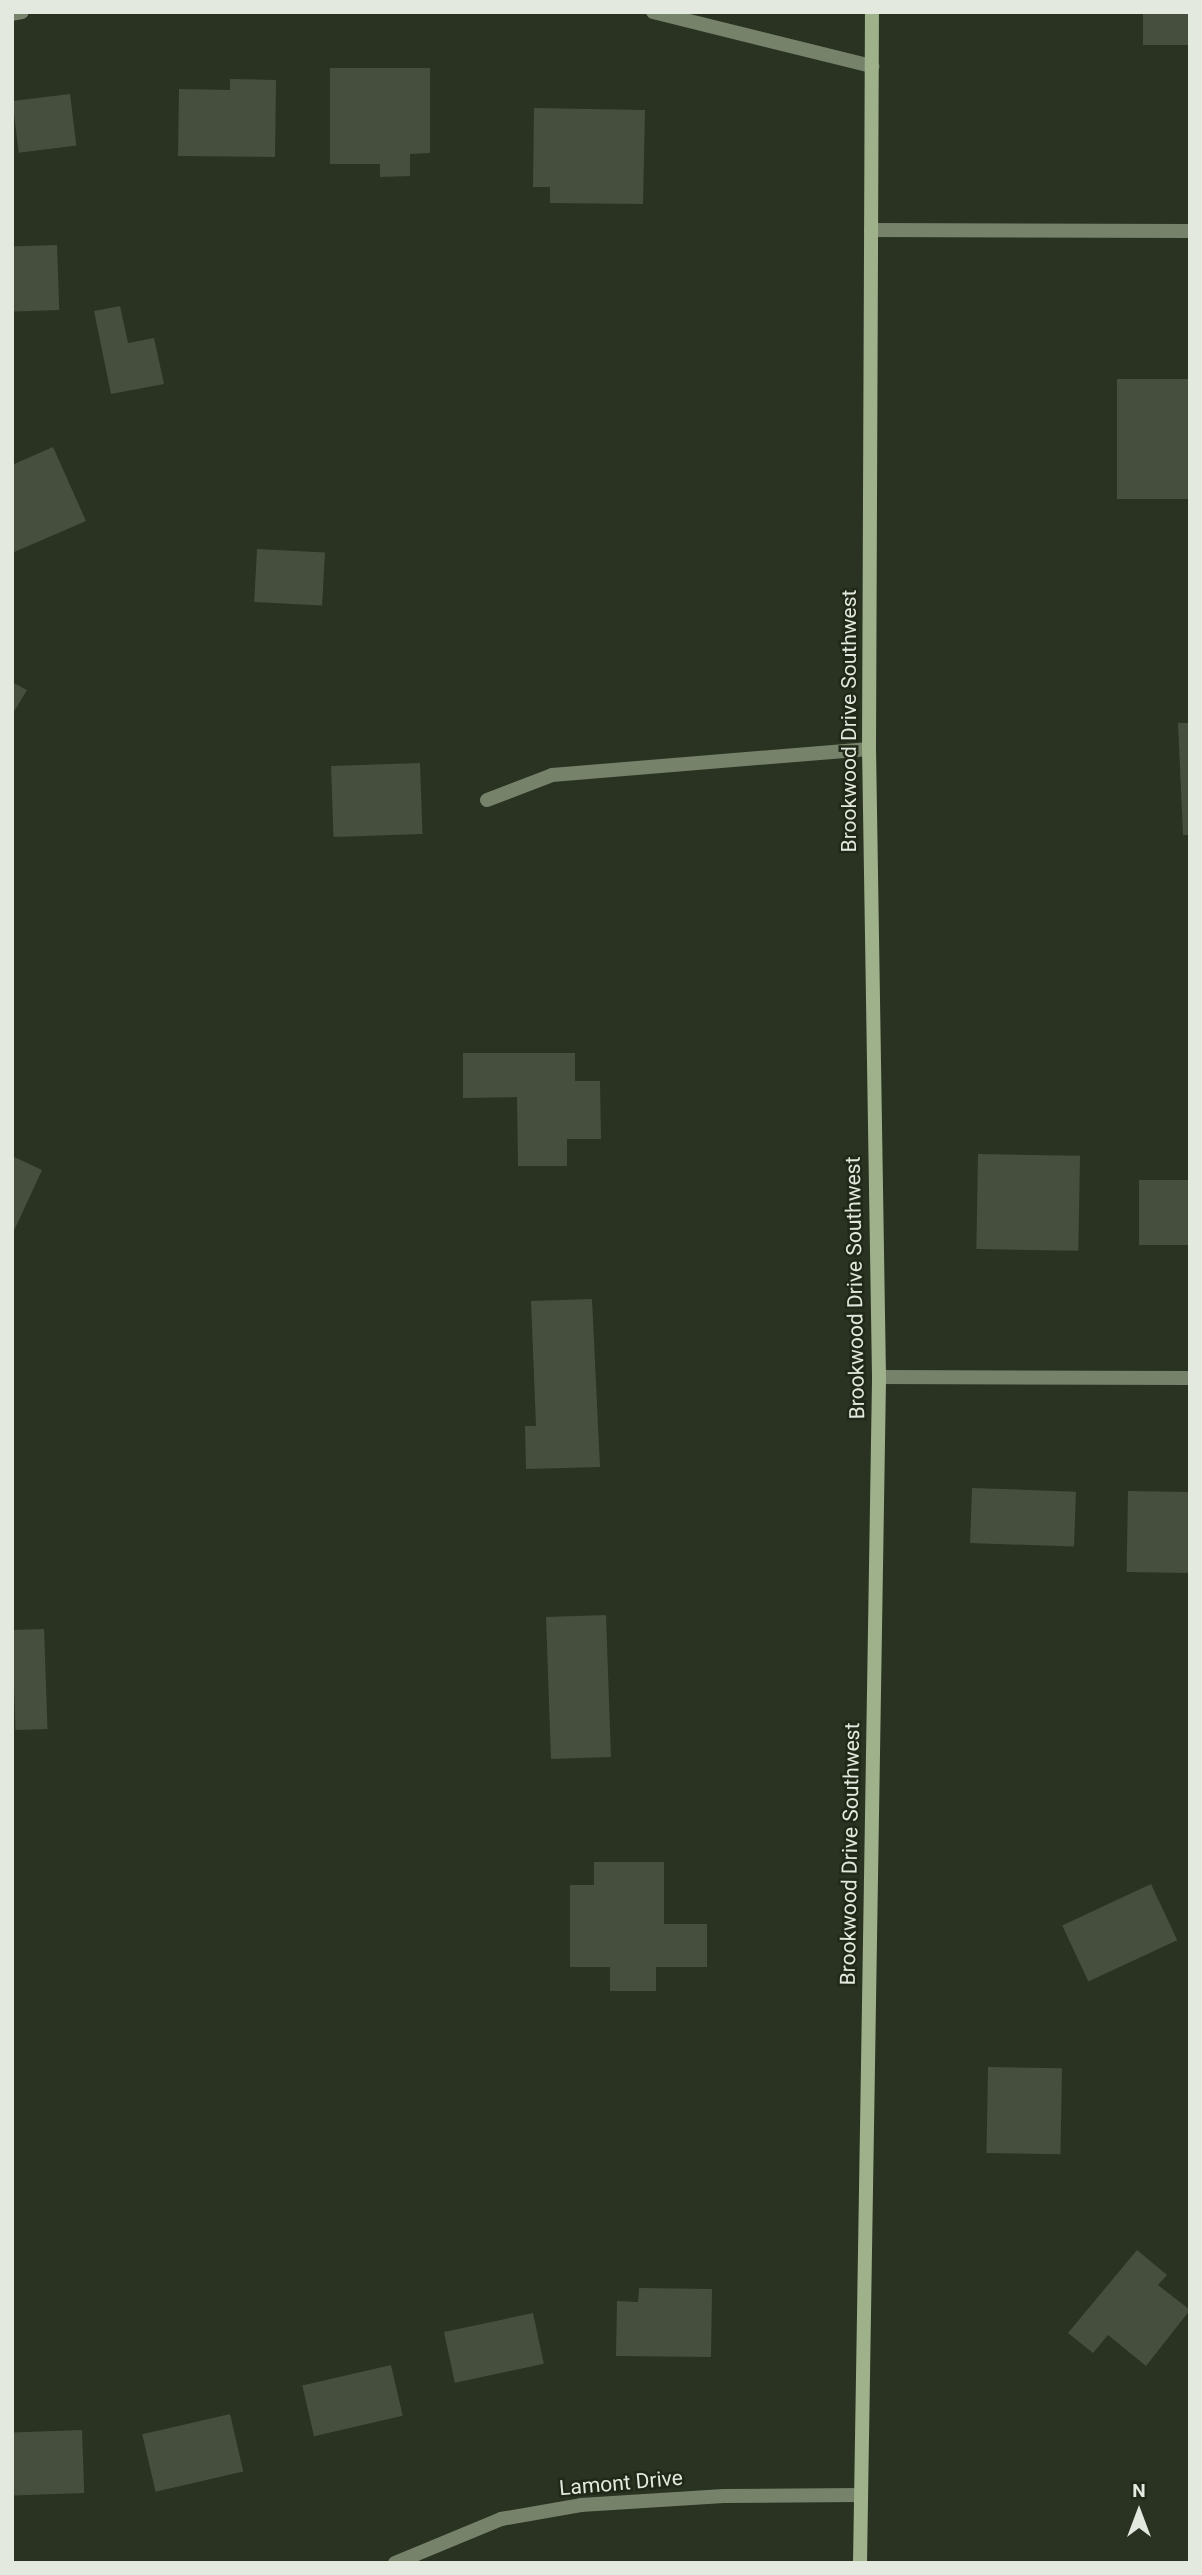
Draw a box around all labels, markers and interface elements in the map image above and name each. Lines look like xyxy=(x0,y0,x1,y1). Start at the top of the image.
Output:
street label: Brookwood Drive Southwest xyxy=(836,590,862,852)
street label: Brookwood Drive Southwest xyxy=(840,1156,870,1420)
street label: Brookwood Drive Southwest xyxy=(835,1722,865,1986)
street label: Lamont Drive xyxy=(558,2465,684,2501)
north arrow xyxy=(1104,2477,1174,2547)
text: N xyxy=(1132,2479,1146,2502)

